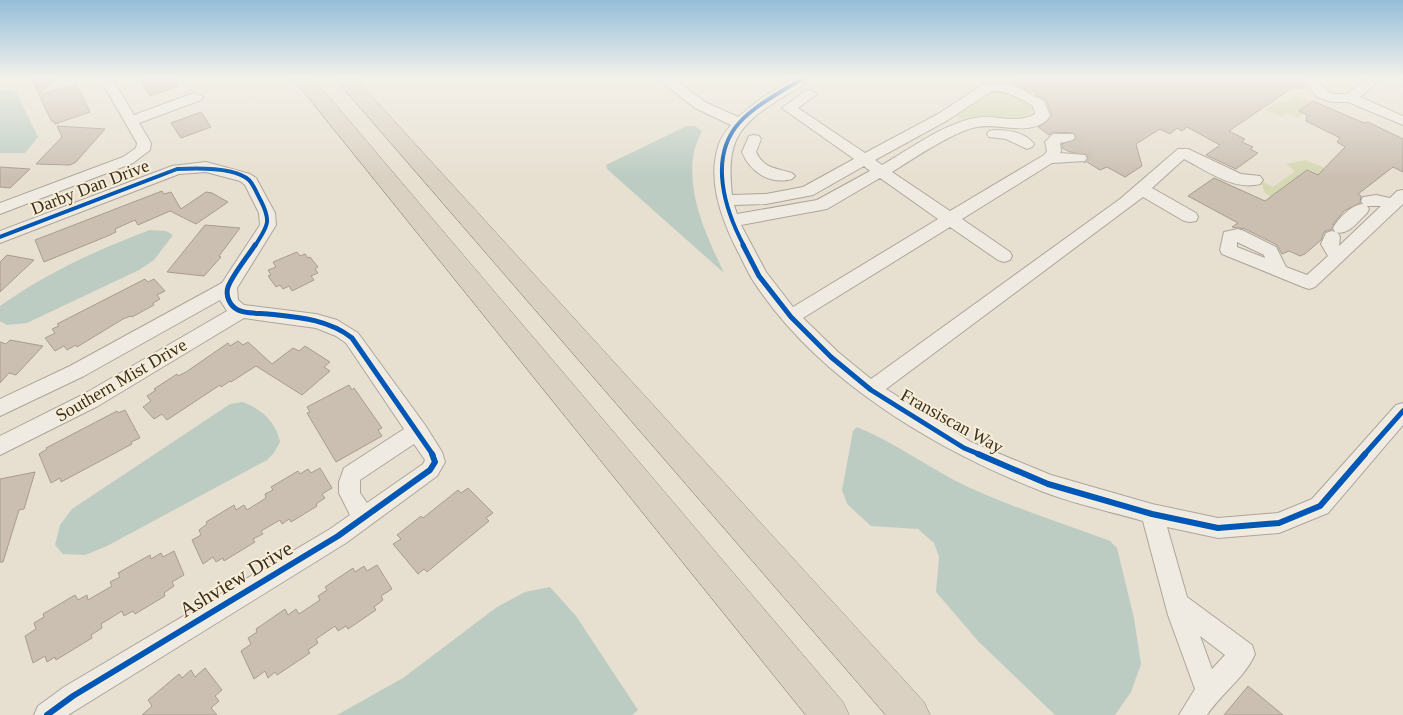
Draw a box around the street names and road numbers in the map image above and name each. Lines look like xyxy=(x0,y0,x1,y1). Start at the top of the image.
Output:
street label: Darby Dan Drive xyxy=(28,155,152,219)
street label: Southern Mist Drive xyxy=(52,334,190,426)
street label: Fransiscan Way xyxy=(897,385,1007,457)
street label: Ashview Drive xyxy=(175,536,297,622)

